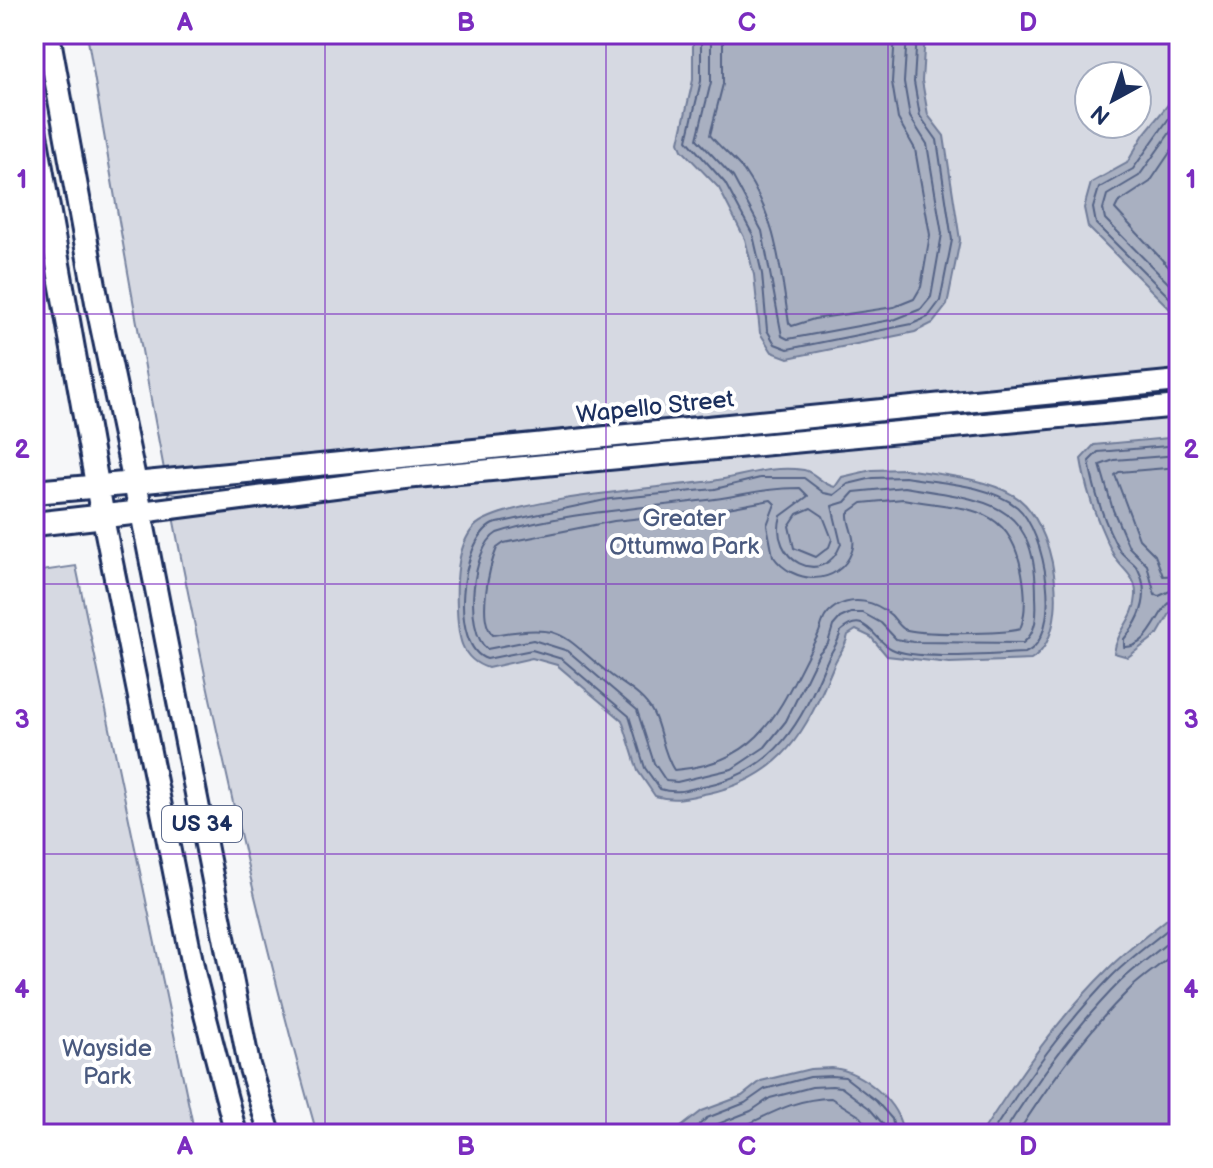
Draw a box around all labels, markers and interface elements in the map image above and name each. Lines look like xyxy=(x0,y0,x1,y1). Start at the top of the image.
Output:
text: A xyxy=(176,8,193,39)
text: B xyxy=(457,8,475,39)
text: C xyxy=(738,8,756,39)
text: D xyxy=(1019,8,1037,39)
north arrow xyxy=(1073,60,1153,140)
text: N xyxy=(1086,99,1116,130)
text: 1 xyxy=(17,165,27,196)
text: 1 xyxy=(1186,165,1196,196)
street label: Wapello Street xyxy=(575,384,736,430)
text: 2 xyxy=(14,435,30,466)
text: 2 xyxy=(1183,435,1199,466)
park label: Greater Ottumwa Park xyxy=(609,504,759,561)
text: 3 xyxy=(14,705,30,736)
text: 3 xyxy=(1183,705,1199,736)
road number: US 34 xyxy=(162,806,242,842)
text: 4 xyxy=(14,975,30,1006)
text: 4 xyxy=(1183,975,1199,1006)
park label: Wayside Park xyxy=(62,1034,152,1091)
text: A xyxy=(176,1132,193,1163)
text: B xyxy=(457,1132,475,1163)
text: C xyxy=(738,1132,756,1163)
text: D xyxy=(1019,1132,1037,1163)

